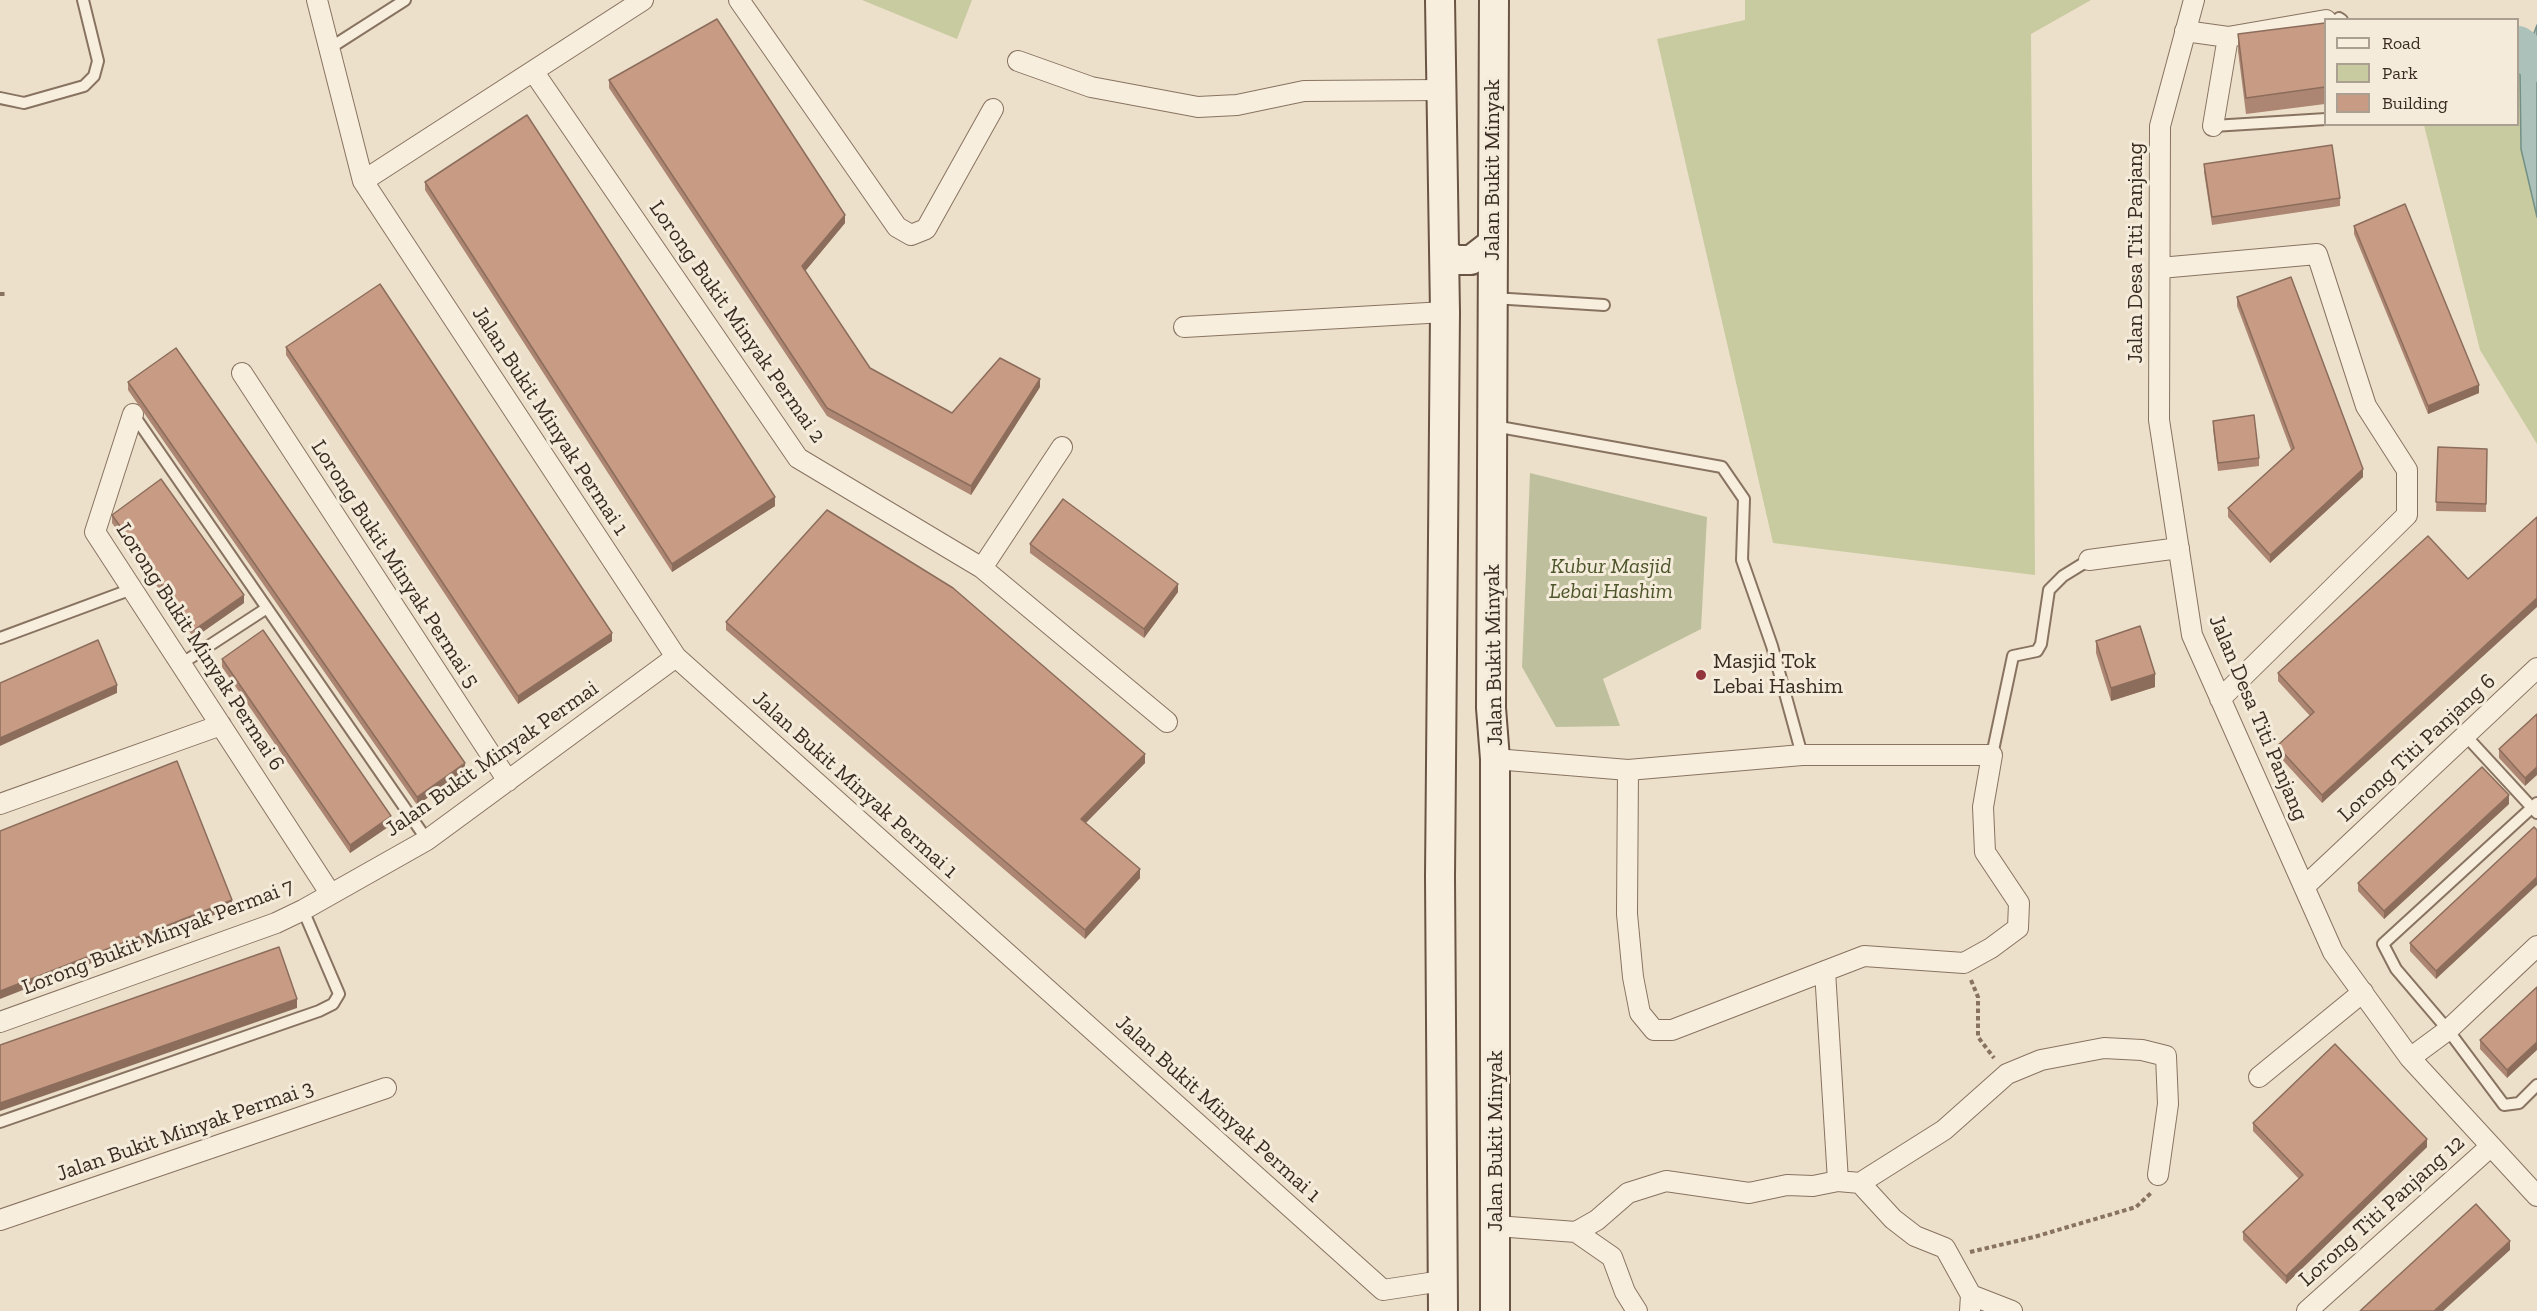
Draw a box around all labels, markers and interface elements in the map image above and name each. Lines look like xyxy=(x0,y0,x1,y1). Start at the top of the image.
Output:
legend xyxy=(2324,18,2519,126)
text: Road xyxy=(2382,32,2421,54)
text: Park xyxy=(2382,62,2418,84)
street label: Jalan Bukit Minyak xyxy=(1480,79,1506,261)
text: Building xyxy=(2382,92,2448,114)
street label: Jalan Desa Titi Panjang xyxy=(2123,143,2149,363)
street label: Lorong Bukit Minyak Permai 2 xyxy=(643,196,831,448)
street label: Jalan Bukit Minyak Permai 1 xyxy=(466,302,634,540)
street label: Lorong Bukit Minyak Permai 5 xyxy=(305,435,485,693)
street label: Lorong Bukit Minyak Permai 6 xyxy=(110,518,290,776)
park label: Kubur Masjid Lebai Hashim xyxy=(1549,554,1673,606)
street label: Jalan Bukit Minyak xyxy=(1479,564,1509,746)
street label: Jalan Desa Titi Panjang xyxy=(2203,611,2313,825)
place label: Masjid Tok Lebai Hashim xyxy=(1713,649,1843,700)
marker: Masjid Tok Lebai Hashim xyxy=(1694,668,1708,682)
street label: Lorong Titi Panjang 6 xyxy=(2333,668,2501,828)
street label: Jalan Bukit Minyak Permai xyxy=(380,675,604,843)
street label: Jalan Bukit Minyak Permai 1 xyxy=(747,686,963,884)
street label: Lorong Bukit Minyak Permai 7 xyxy=(19,873,297,1001)
street label: Jalan Bukit Minyak Permai 1 xyxy=(1110,1010,1326,1208)
street label: Jalan Bukit Minyak xyxy=(1483,1050,1509,1232)
street label: Jalan Bukit Minyak Permai 3 xyxy=(53,1075,317,1187)
street label: Lorong Titi Panjang 12 xyxy=(2294,1130,2470,1292)

